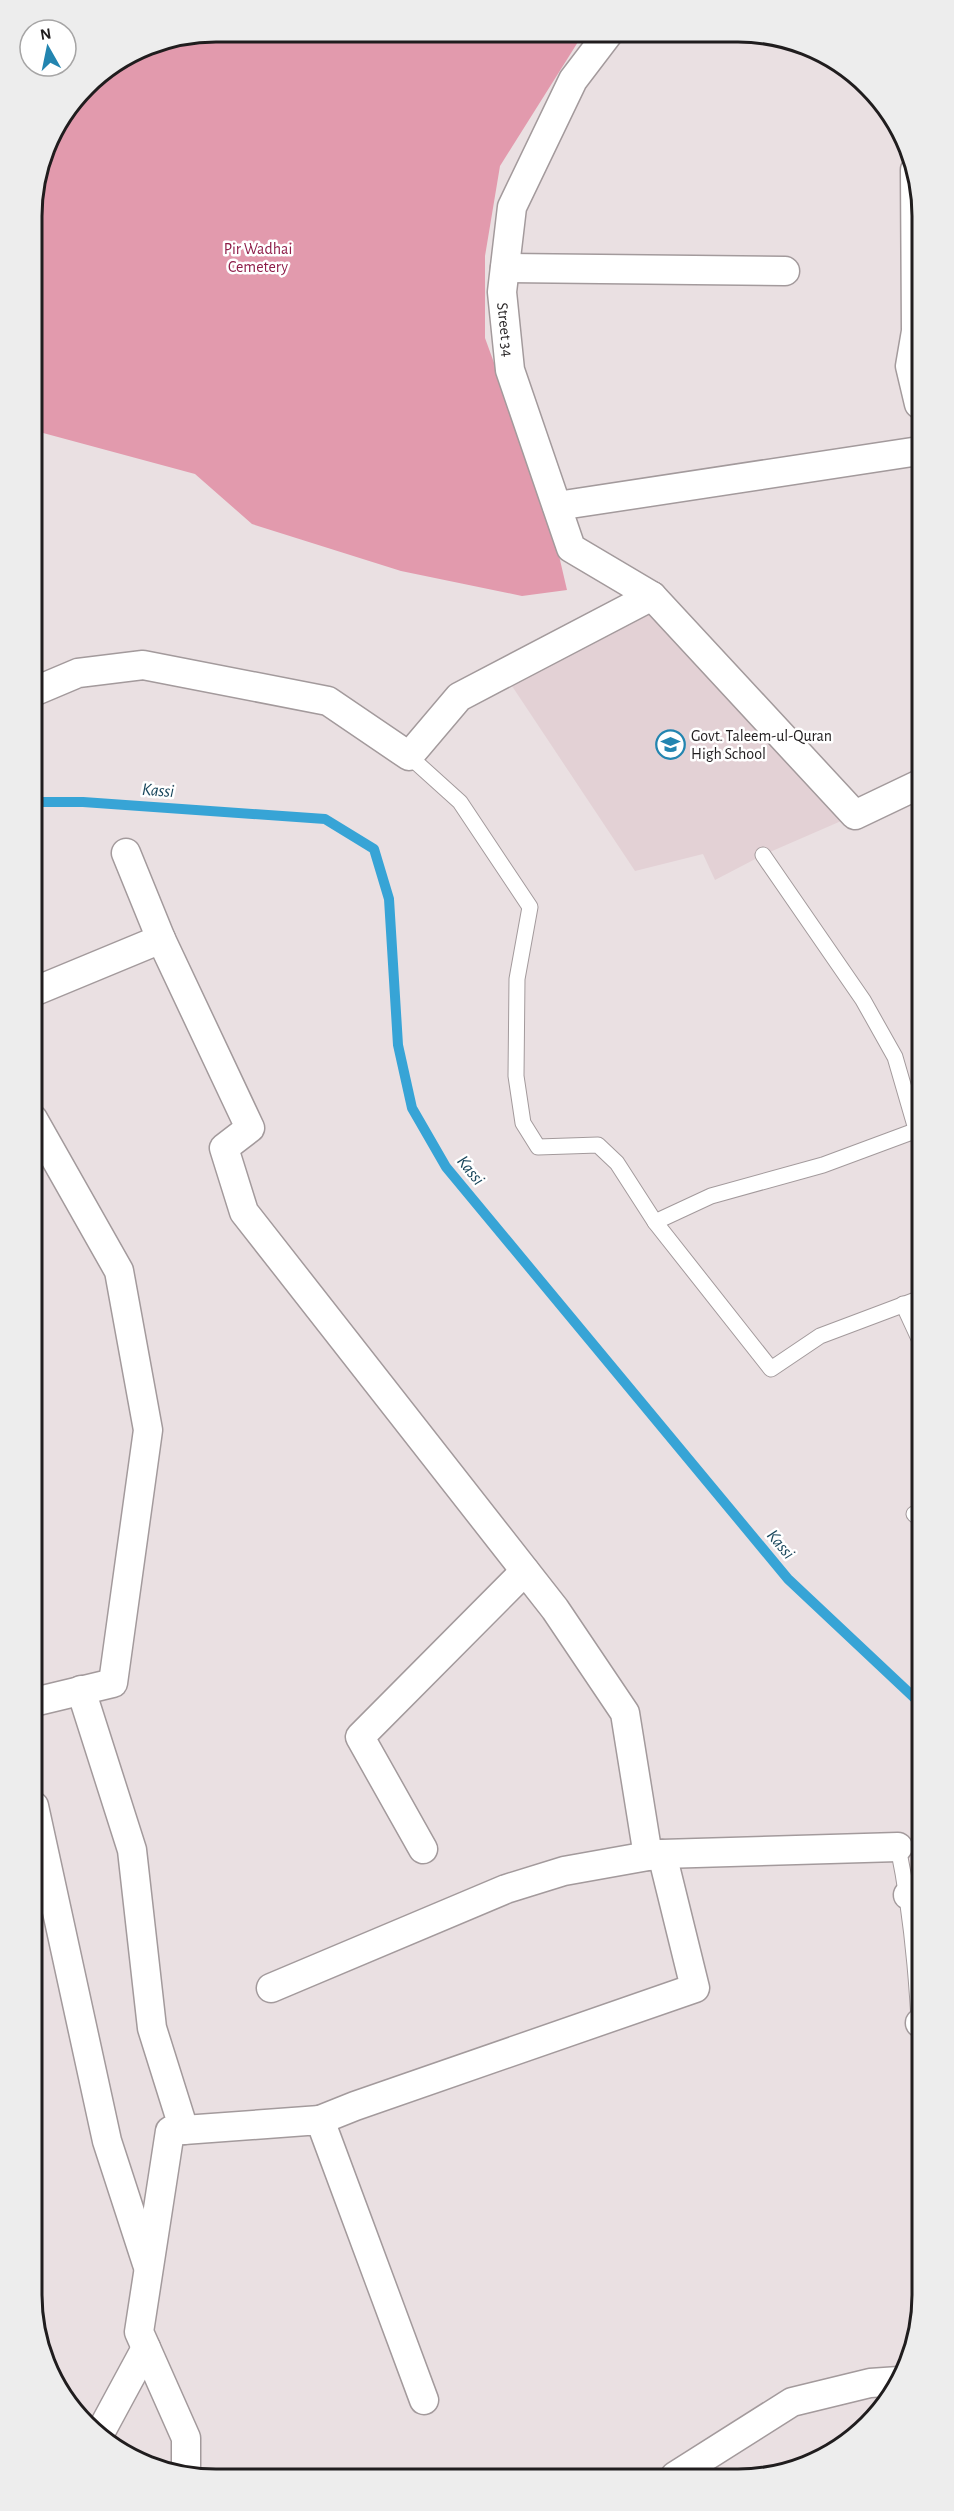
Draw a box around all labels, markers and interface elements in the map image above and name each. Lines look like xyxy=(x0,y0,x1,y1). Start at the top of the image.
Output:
north arrow xyxy=(18,18,78,78)
text: N xyxy=(39,25,53,43)
park label: Pir Wadhai Cemetery xyxy=(224,241,292,276)
street label: Street 34 xyxy=(494,302,516,358)
school or university icon: Govt. Taleem-ul-Quran High School xyxy=(654,728,686,760)
place label: Govt. Taleem-ul-Quran High School xyxy=(691,728,832,762)
water label: Kassi xyxy=(141,781,175,801)
water label: Kassi xyxy=(453,1152,487,1189)
water label: Kassi xyxy=(763,1527,798,1563)

